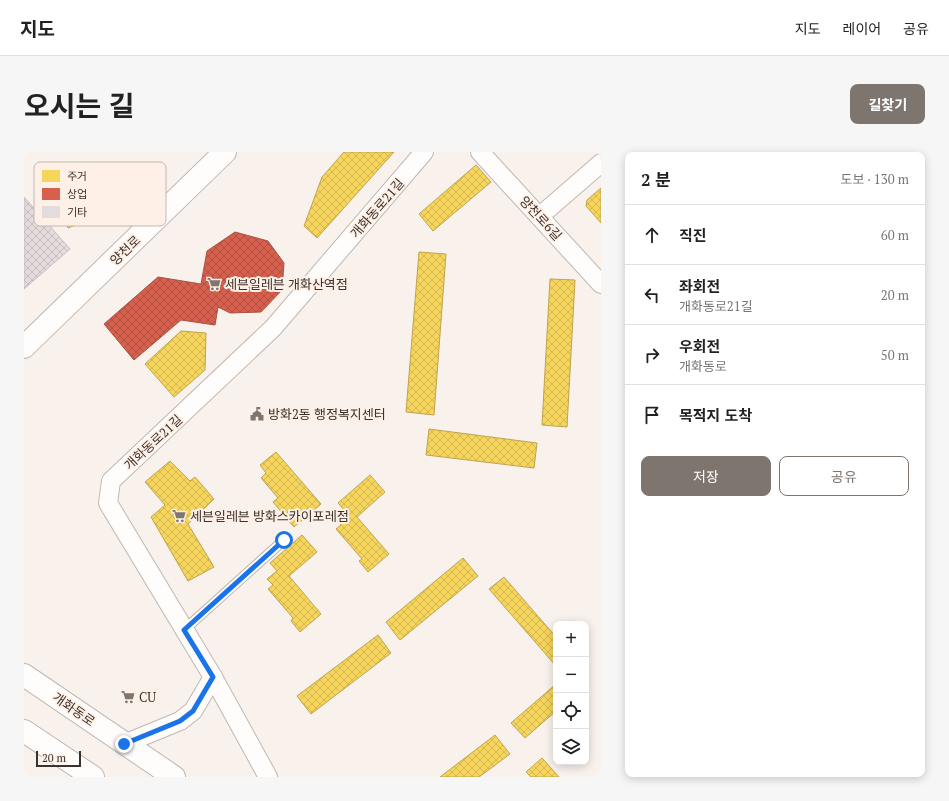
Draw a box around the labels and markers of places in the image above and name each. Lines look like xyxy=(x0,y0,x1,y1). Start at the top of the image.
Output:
place label: 세븐일레븐 개화산역점 xyxy=(225,275,348,293)
supermarket icon: 세븐일레븐 개화산역점 xyxy=(206,276,222,292)
place label: 방화2동 행정복지센터 xyxy=(268,405,386,423)
public building icon: 방화2동 행정복지센터 xyxy=(249,406,265,422)
place label: 세븐일레븐 방화스카이포레점 xyxy=(190,507,349,525)
supermarket icon: 세븐일레븐 방화스카이포레점 xyxy=(171,508,187,524)
place label: CU xyxy=(139,688,156,706)
supermarket icon: CU xyxy=(120,689,136,705)

